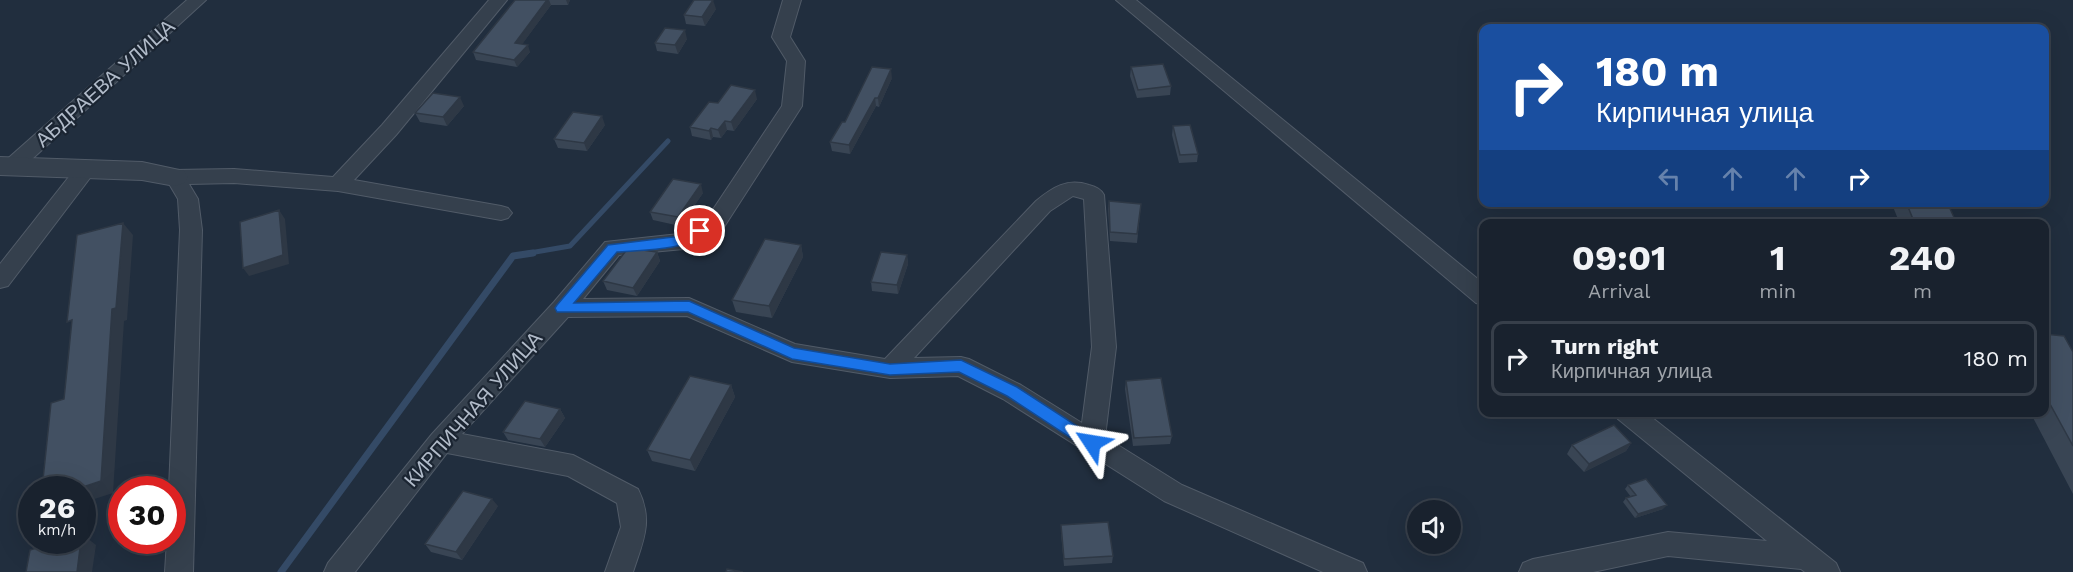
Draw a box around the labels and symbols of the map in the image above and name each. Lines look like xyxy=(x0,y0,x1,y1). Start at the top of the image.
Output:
street label: АБДРАЕВА УЛИЦА xyxy=(30,14,180,152)
pin xyxy=(674,205,725,256)
street label: КИРПИЧНАЯ УЛИЦА xyxy=(399,326,547,492)
position arrow xyxy=(1060,411,1124,475)
speed limit sign: 30 xyxy=(108,476,186,554)

